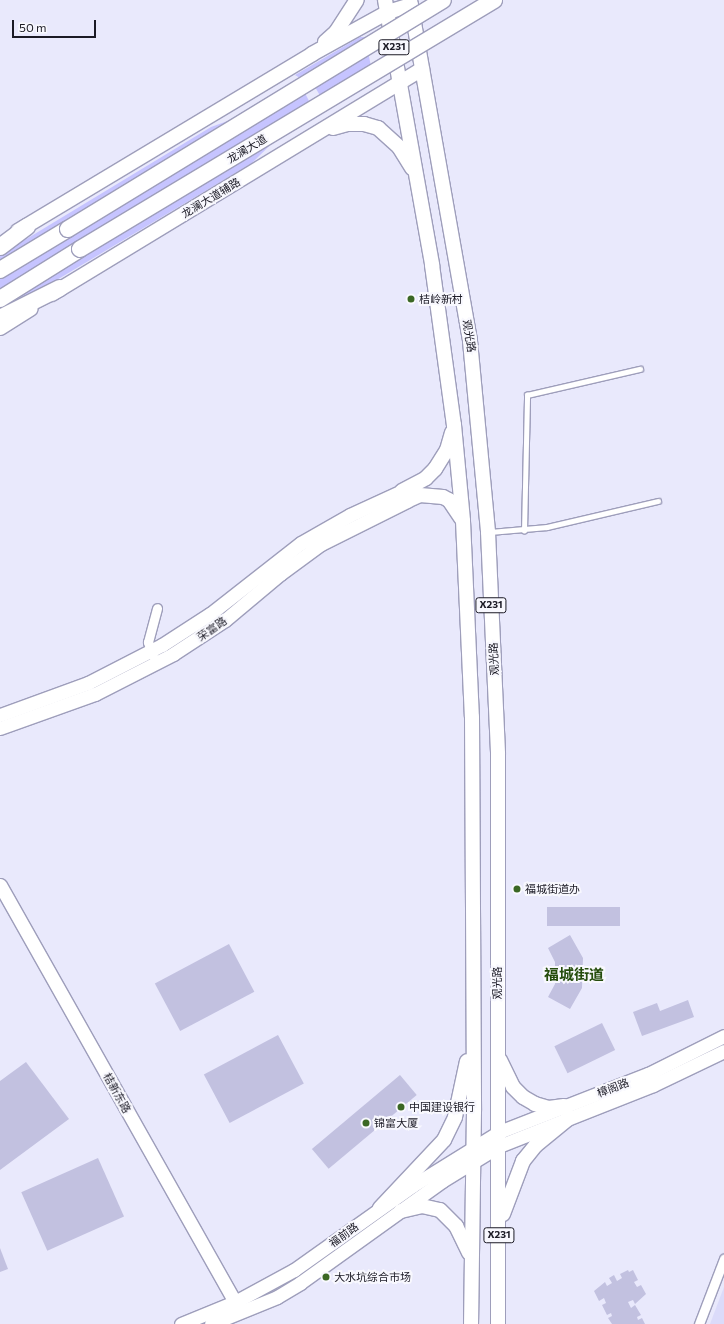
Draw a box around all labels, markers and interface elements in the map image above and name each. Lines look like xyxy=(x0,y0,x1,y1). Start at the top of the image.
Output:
scale bar xyxy=(14,12,98,38)
text: 50 m xyxy=(19,20,47,34)
road number: X231 xyxy=(378,39,410,55)
street label: 龙澜大道 xyxy=(225,132,269,166)
street label: 龙澜大道辅路 xyxy=(179,175,243,221)
place label: 桔岭新村 xyxy=(419,292,463,306)
marker: 桔岭新村 xyxy=(406,294,416,304)
street label: 观光路 xyxy=(460,319,478,353)
road number: X231 xyxy=(475,597,507,613)
street label: 荣富路 xyxy=(195,614,229,644)
street label: 观光路 xyxy=(487,642,501,676)
place label: 福城街道办 xyxy=(525,882,580,896)
marker: 福城街道办 xyxy=(512,884,522,894)
district label: 福城街道 xyxy=(544,966,604,984)
street label: 观光路 xyxy=(490,967,504,999)
street label: 桔新东路 xyxy=(101,1071,133,1115)
street label: 樟阁路 xyxy=(595,1076,631,1100)
place label: 中国建设银行 xyxy=(409,1100,475,1114)
marker: 中国建设银行 xyxy=(396,1102,406,1112)
place label: 锦富大厦 xyxy=(374,1116,418,1130)
marker: 锦富大厦 xyxy=(361,1118,371,1128)
street label: 福前路 xyxy=(327,1220,361,1250)
road number: X231 xyxy=(483,1227,515,1243)
place label: 大水坑综合市场 xyxy=(334,1270,411,1284)
marker: 大水坑综合市场 xyxy=(321,1272,331,1282)

